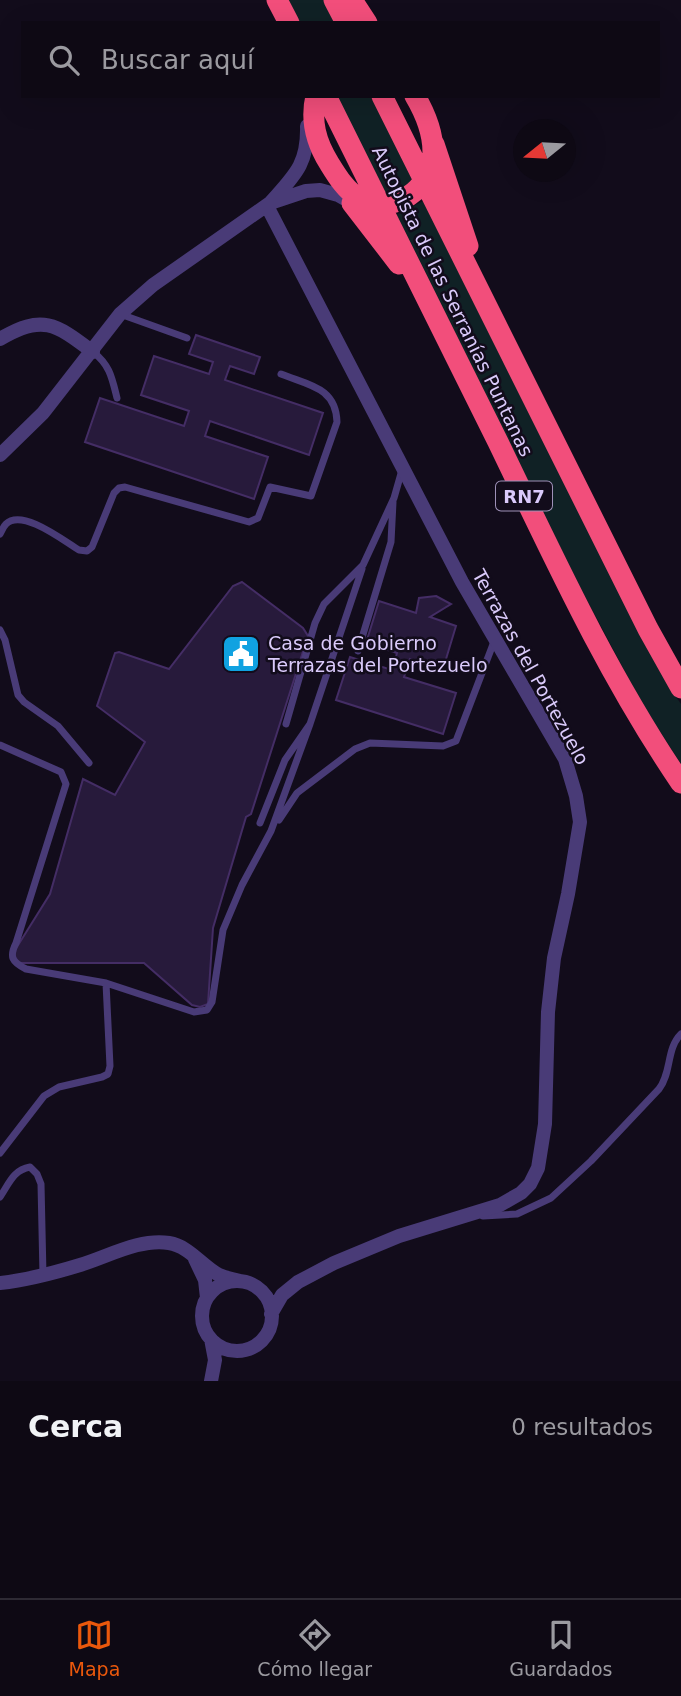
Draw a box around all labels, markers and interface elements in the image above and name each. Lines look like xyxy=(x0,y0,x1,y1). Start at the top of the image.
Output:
search box xyxy=(21,21,660,98)
icon: search xyxy=(45,41,83,79)
text: Buscar aquí xyxy=(101,45,254,75)
north arrow xyxy=(513,119,576,182)
street label: Autopista de las Serranías Puntanas xyxy=(368,142,538,460)
road number: RN7 xyxy=(496,482,552,510)
street label: Terrazas del Portezuelo xyxy=(468,565,594,768)
place label: Casa de Gobierno Terrazas del Portezuelo xyxy=(267,632,488,676)
public building icon: Casa de Gobierno Terrazas del Portezuelo xyxy=(220,633,262,675)
text: Cerca xyxy=(28,1409,123,1444)
text: 0 resultados xyxy=(511,1414,653,1440)
tab: Mapa xyxy=(69,1616,120,1680)
tab: Cómo llegar xyxy=(257,1616,372,1680)
tab: Guardados xyxy=(509,1616,612,1680)

